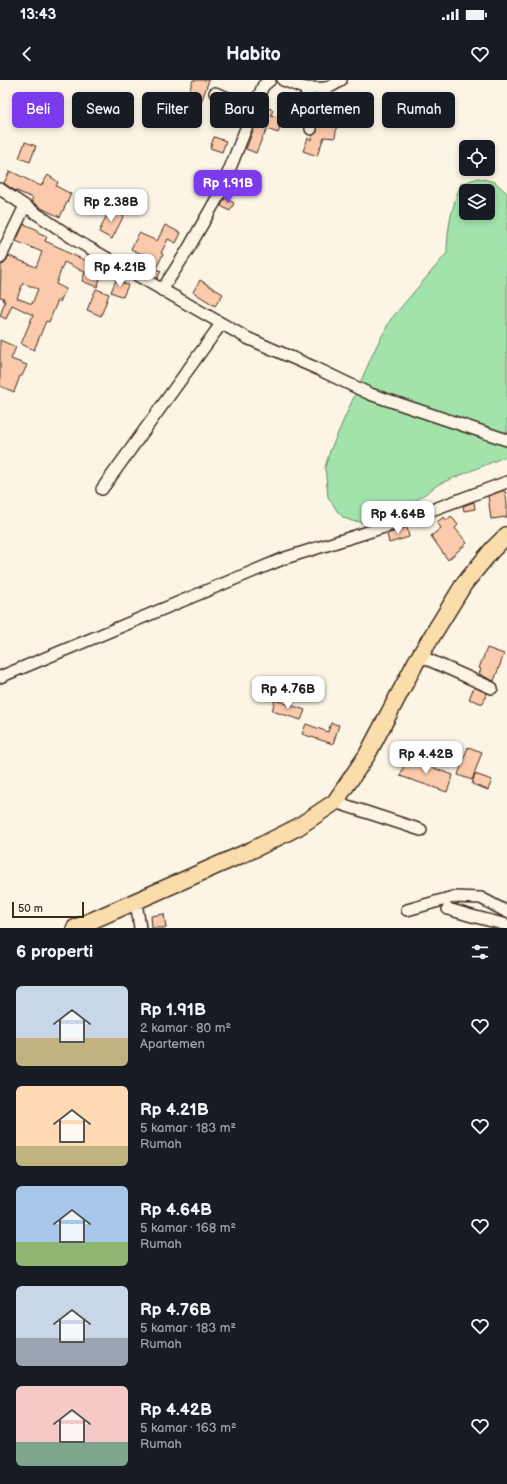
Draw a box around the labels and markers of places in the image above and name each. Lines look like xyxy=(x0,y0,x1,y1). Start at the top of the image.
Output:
pin: Rp 1.91B xyxy=(187,170,269,204)
pin: Rp 2.38B xyxy=(70,189,152,223)
pin: Rp 4.21B xyxy=(79,254,161,288)
pin: Rp 4.64B xyxy=(357,501,439,535)
pin: Rp 4.76B xyxy=(247,676,329,710)
pin: Rp 4.42B xyxy=(385,741,467,775)

